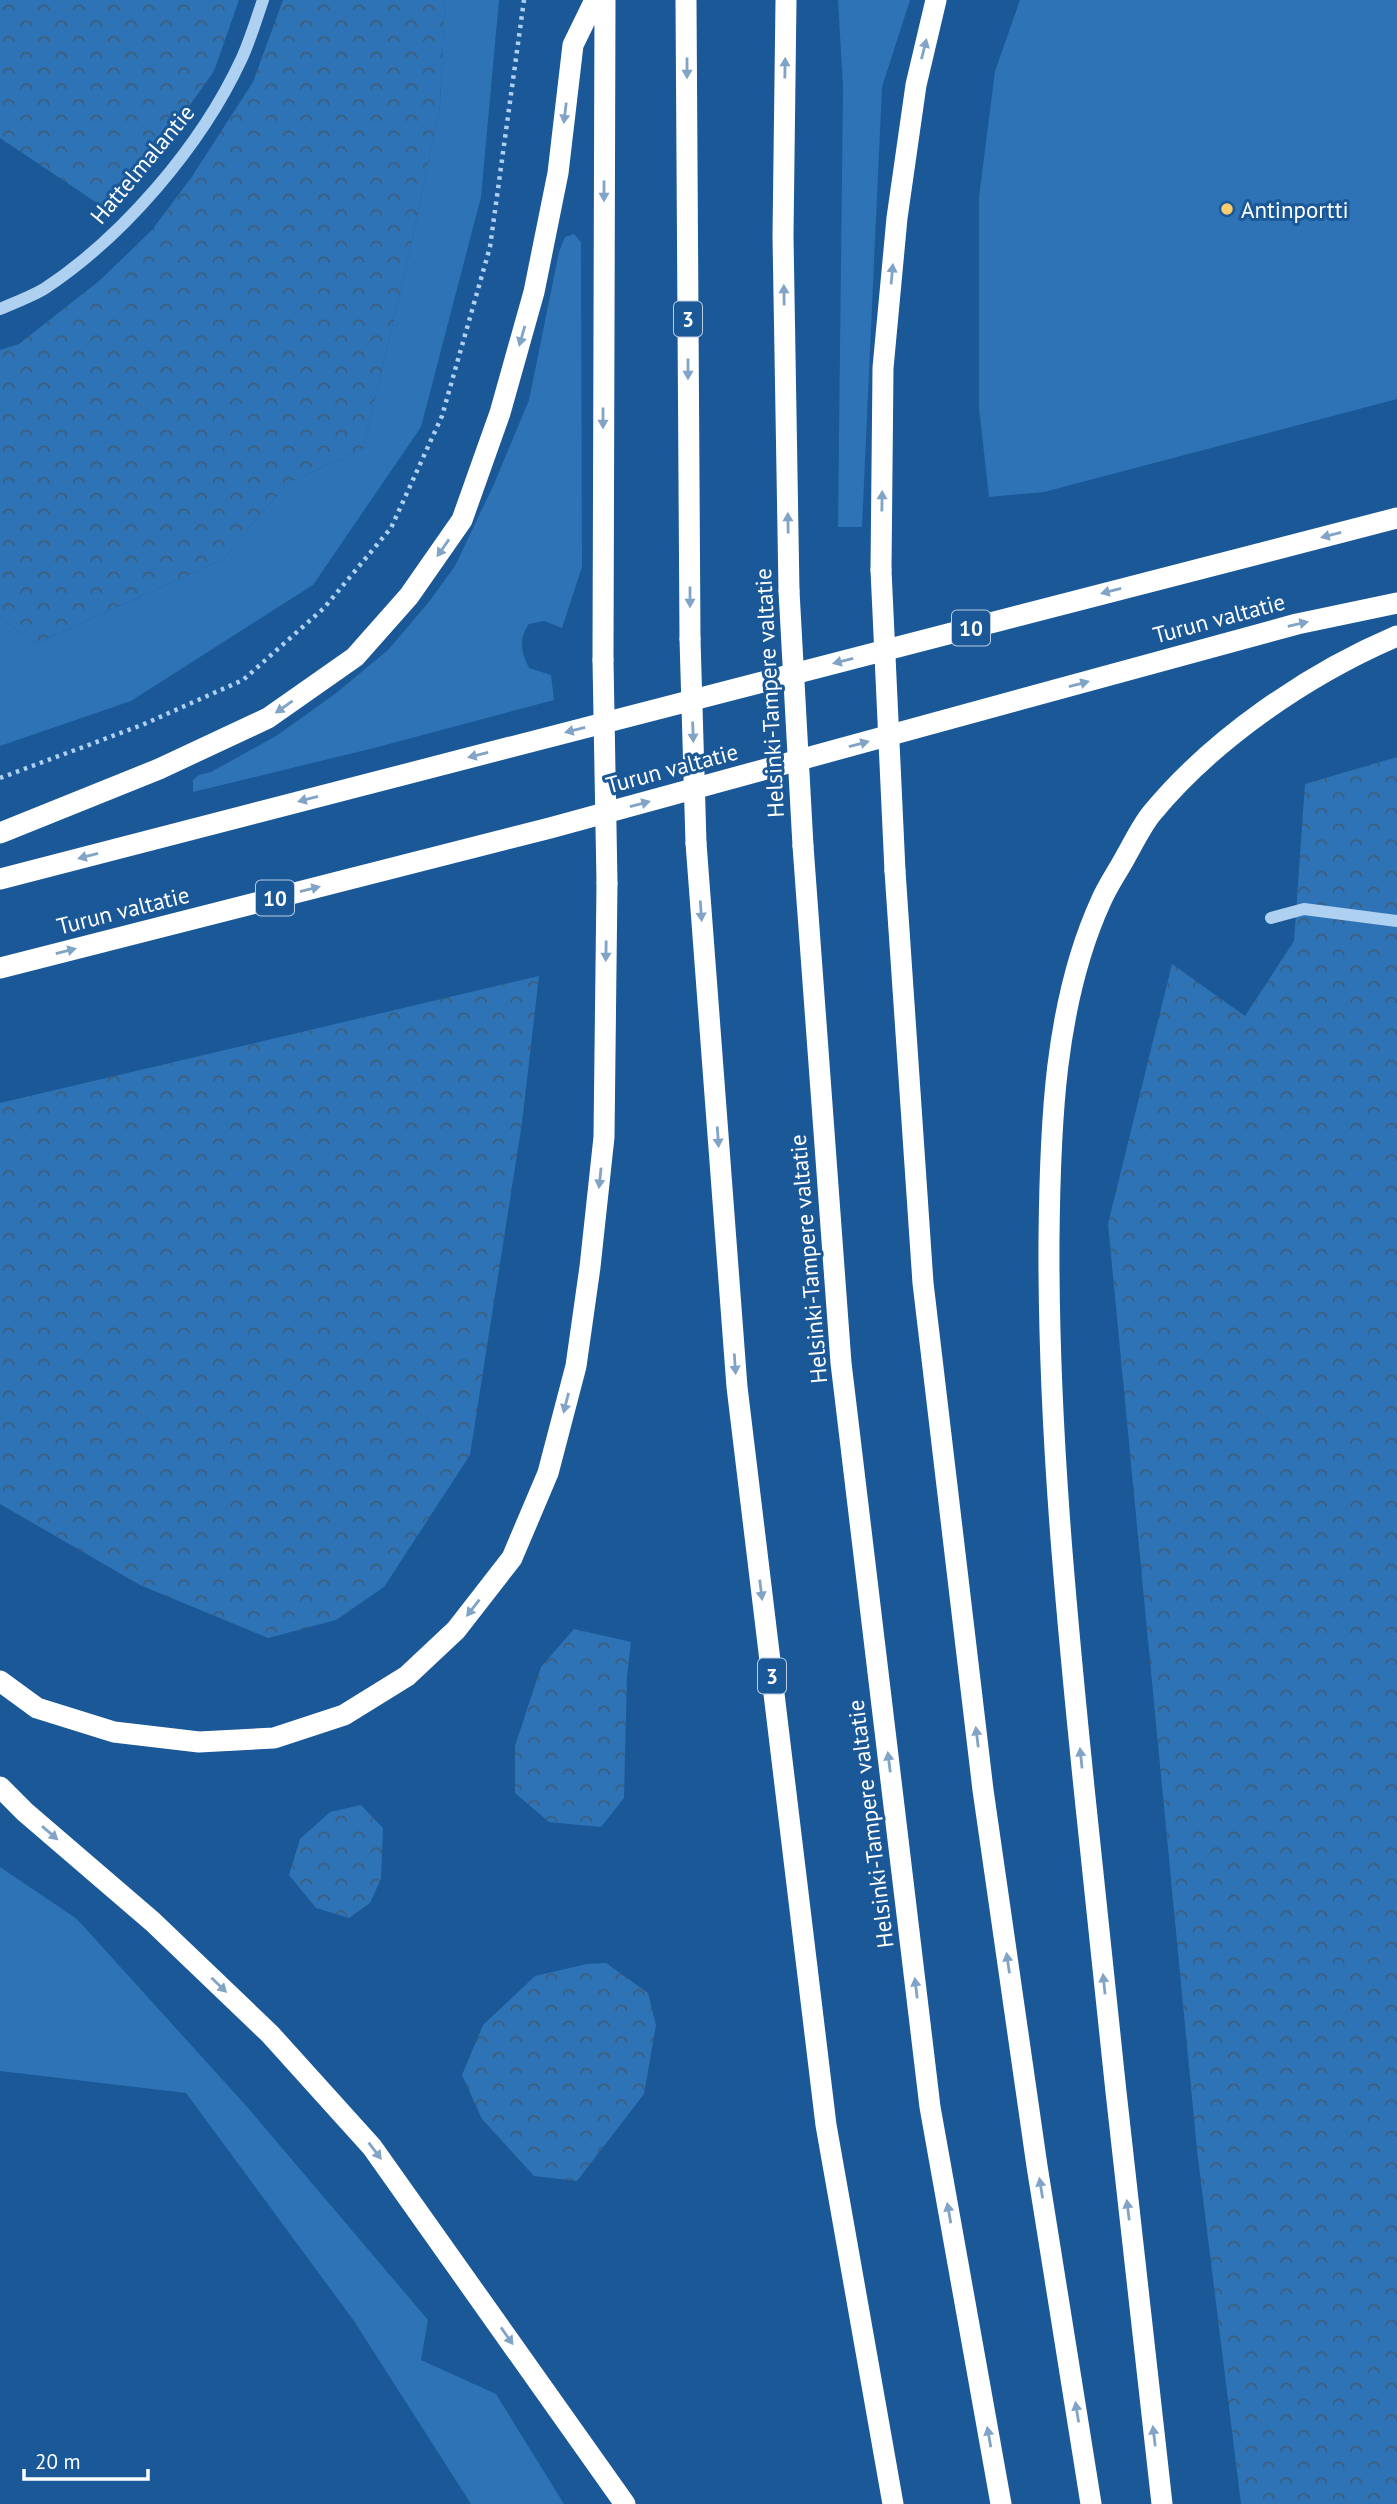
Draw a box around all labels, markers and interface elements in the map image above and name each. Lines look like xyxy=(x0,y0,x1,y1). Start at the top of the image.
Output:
one-way arrow xyxy=(919,38,930,60)
one-way arrow xyxy=(681,57,693,79)
one-way arrow xyxy=(779,57,791,79)
street label: Hattelmalantie xyxy=(84,98,200,230)
one-way arrow xyxy=(560,102,571,124)
one-way arrow xyxy=(598,180,610,202)
place label: Antinportti xyxy=(1241,195,1349,224)
marker: Antinportti xyxy=(1219,201,1235,217)
one-way arrow xyxy=(887,263,898,285)
one-way arrow xyxy=(779,284,790,306)
road number: 3 xyxy=(674,302,702,336)
one-way arrow xyxy=(516,325,527,347)
one-way arrow xyxy=(683,358,694,380)
one-way arrow xyxy=(597,407,609,429)
one-way arrow xyxy=(876,490,887,512)
one-way arrow xyxy=(782,512,794,534)
one-way arrow xyxy=(1320,530,1342,541)
one-way arrow xyxy=(437,538,450,557)
street label: Helsinki-Tampere valtatie xyxy=(748,568,790,818)
one-way arrow xyxy=(684,586,696,608)
one-way arrow xyxy=(1099,586,1121,597)
street label: Turun valtatie xyxy=(1150,586,1288,650)
road number: 10 xyxy=(952,610,990,646)
one-way arrow xyxy=(1287,618,1309,629)
one-way arrow xyxy=(832,656,854,667)
one-way arrow xyxy=(1069,678,1090,688)
one-way arrow xyxy=(275,700,293,714)
one-way arrow xyxy=(687,721,699,743)
one-way arrow xyxy=(564,725,586,736)
street label: Turun valtatie xyxy=(603,736,741,800)
one-way arrow xyxy=(849,738,870,748)
one-way arrow xyxy=(467,750,489,761)
one-way arrow xyxy=(297,794,319,805)
one-way arrow xyxy=(630,798,651,808)
one-way arrow xyxy=(77,851,99,862)
street label: Turun valtatie xyxy=(54,880,192,940)
road number: 10 xyxy=(256,880,294,916)
one-way arrow xyxy=(299,883,321,894)
one-way arrow xyxy=(696,900,707,922)
one-way arrow xyxy=(600,940,612,962)
one-way arrow xyxy=(56,946,77,956)
one-way arrow xyxy=(713,1127,724,1149)
street label: Helsinki-Tampere valtatie xyxy=(783,1133,833,1385)
one-way arrow xyxy=(594,1168,605,1190)
one-way arrow xyxy=(730,1354,741,1376)
one-way arrow xyxy=(560,1392,571,1414)
one-way arrow xyxy=(756,1579,767,1601)
one-way arrow xyxy=(466,1598,481,1616)
road number: 3 xyxy=(758,1658,786,1694)
street label: Helsinki-Tampere valtatie xyxy=(840,1698,900,1950)
one-way arrow xyxy=(971,1726,982,1748)
one-way arrow xyxy=(1075,1746,1086,1768)
one-way arrow xyxy=(883,1751,894,1773)
one-way arrow xyxy=(41,1826,59,1841)
one-way arrow xyxy=(1002,1951,1013,1973)
one-way arrow xyxy=(1099,1973,1110,1995)
one-way arrow xyxy=(210,1977,227,1993)
one-way arrow xyxy=(910,1977,921,1999)
one-way arrow xyxy=(367,2142,381,2160)
one-way arrow xyxy=(1035,2177,1046,2199)
one-way arrow xyxy=(1122,2199,1133,2221)
one-way arrow xyxy=(943,2202,954,2224)
one-way arrow xyxy=(500,2327,514,2345)
one-way arrow xyxy=(1071,2401,1082,2423)
one-way arrow xyxy=(1149,2425,1160,2447)
one-way arrow xyxy=(983,2426,994,2448)
scale bar xyxy=(24,2438,149,2482)
text: 20 m xyxy=(35,2448,81,2475)

